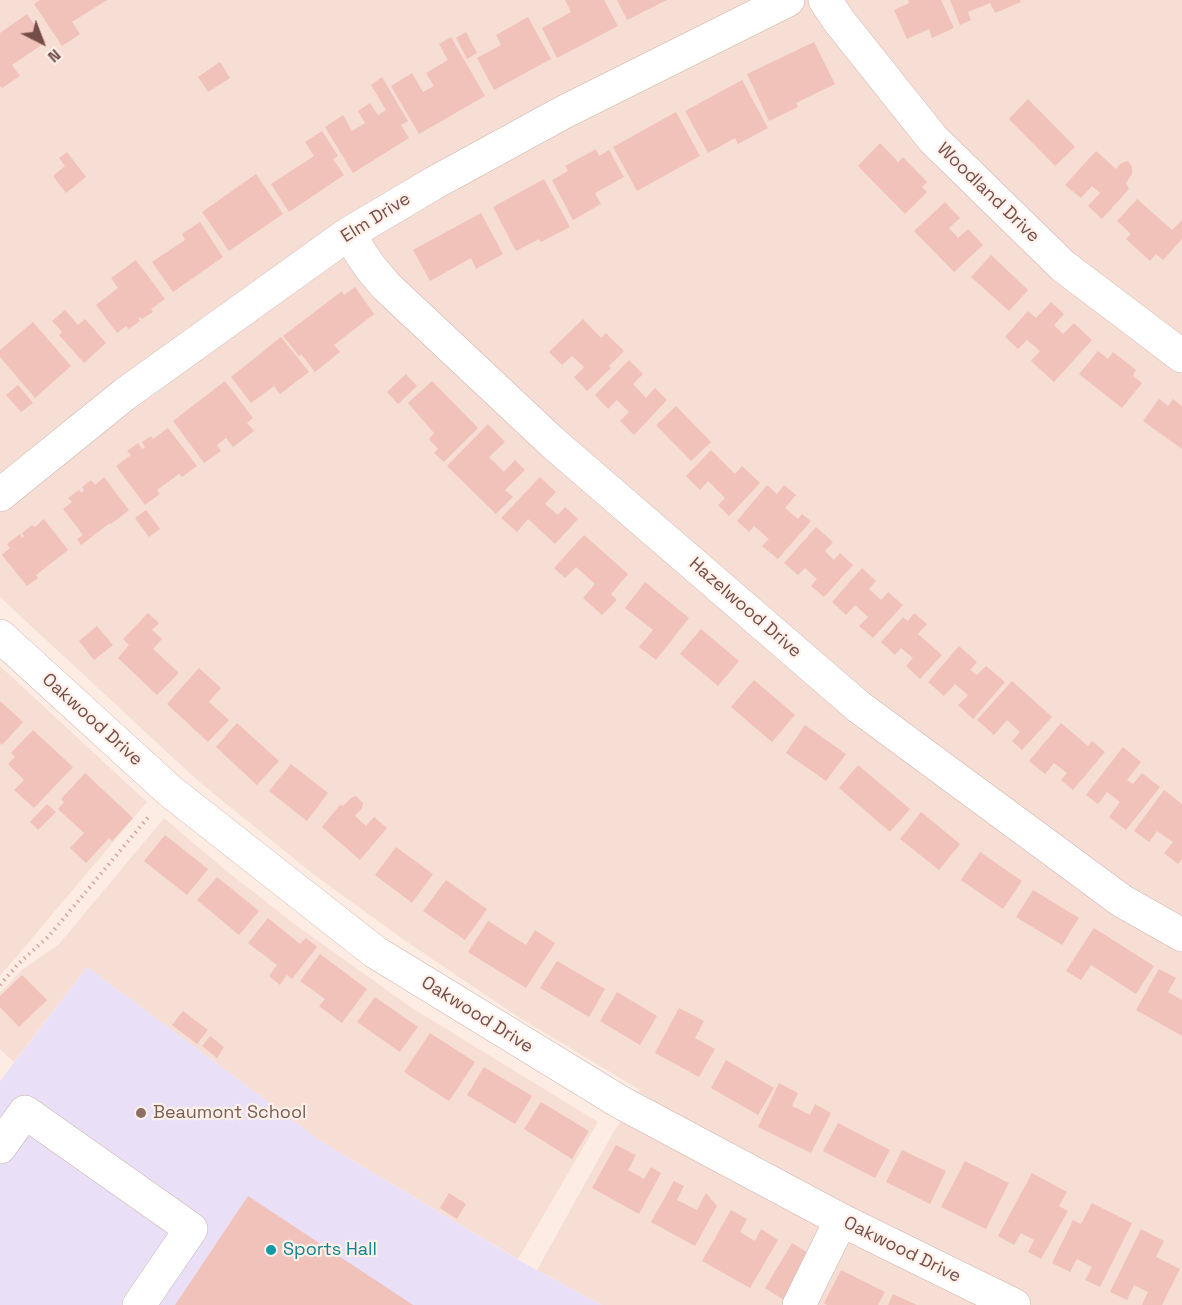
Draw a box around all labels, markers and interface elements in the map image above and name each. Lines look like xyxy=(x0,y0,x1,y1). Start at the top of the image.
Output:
north arrow xyxy=(12,12,72,72)
text: N xyxy=(43,44,65,67)
street label: Woodland Drive xyxy=(932,139,1044,247)
street label: Elm Drive xyxy=(337,188,415,248)
street label: Hazelwood Drive xyxy=(684,553,806,663)
street label: Oakwood Drive xyxy=(37,669,147,771)
street label: Oakwood Drive xyxy=(417,972,537,1058)
place label: Beaumont School xyxy=(153,1102,306,1124)
marker: Beaumont School xyxy=(134,1106,148,1120)
street label: Oakwood Drive xyxy=(840,1212,964,1288)
place label: Sports Hall xyxy=(283,1239,377,1261)
marker: Sports Hall xyxy=(264,1243,278,1257)

